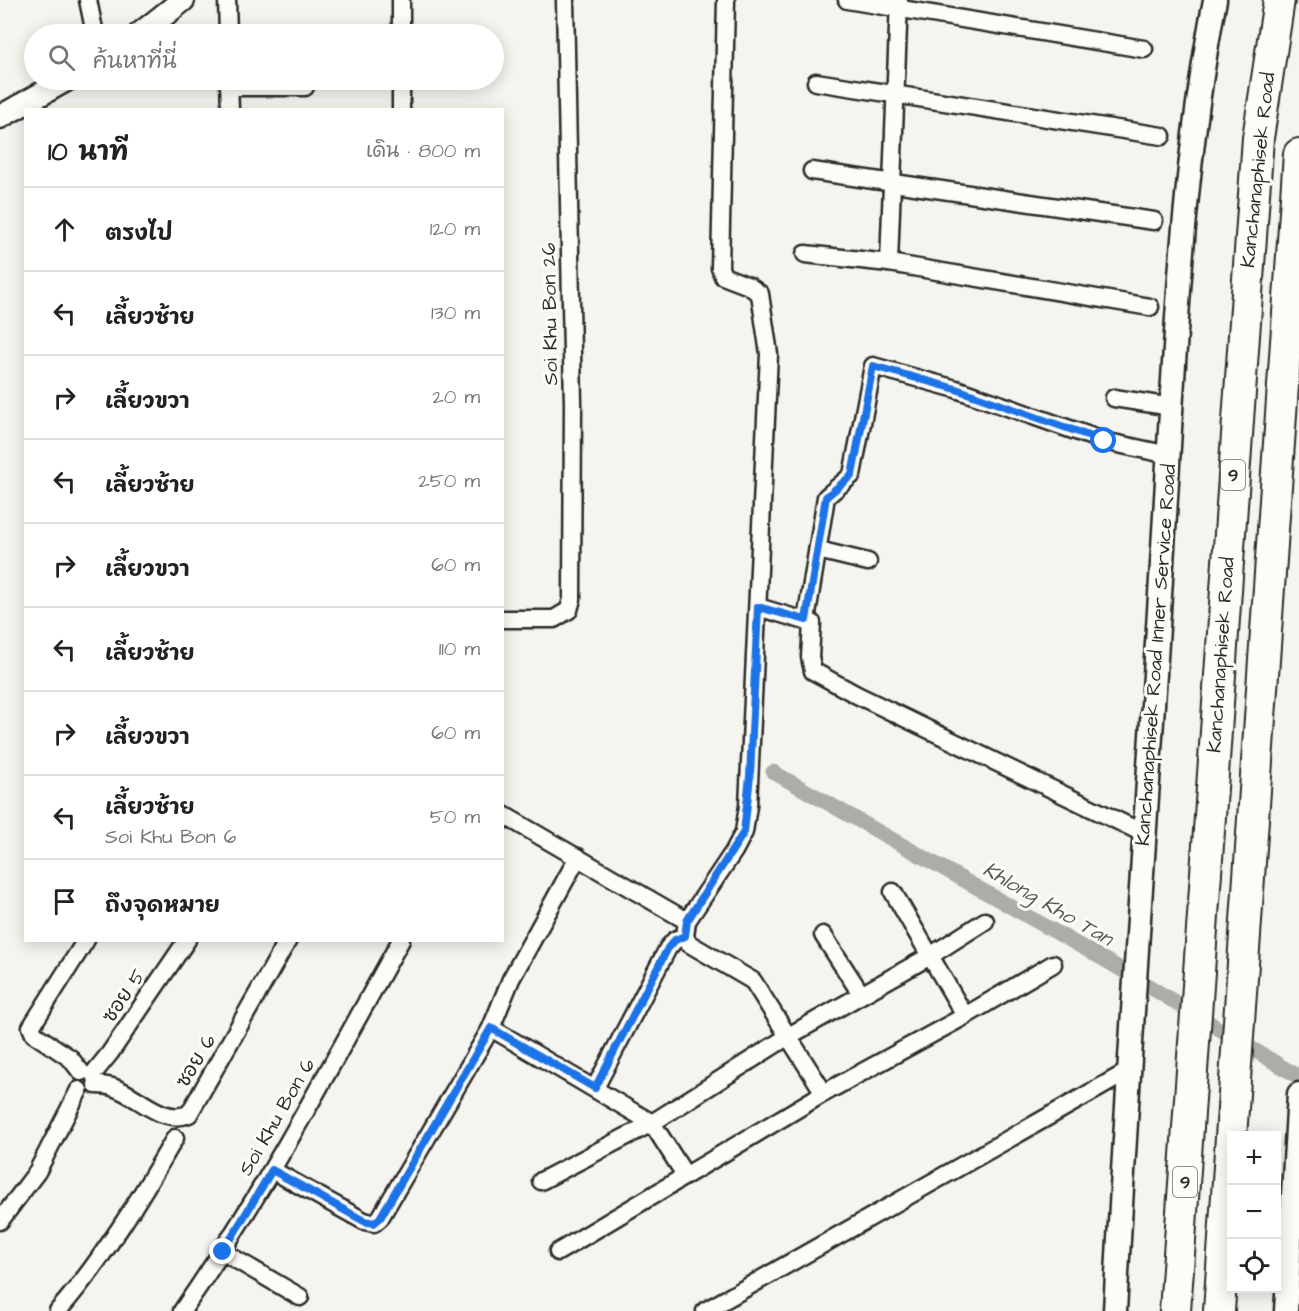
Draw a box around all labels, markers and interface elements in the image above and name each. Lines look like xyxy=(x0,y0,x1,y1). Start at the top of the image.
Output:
search box xyxy=(24,24,504,90)
icon: search xyxy=(45,41,78,74)
text: ค้นหาที่นี่ xyxy=(93,46,177,77)
street label: Kanchanaphisek Road xyxy=(1234,71,1282,269)
text: 10 นาที xyxy=(48,134,128,170)
text: เดิน · 800 m xyxy=(366,137,480,165)
icon: ahead xyxy=(48,213,81,246)
text: 120 m xyxy=(430,215,480,243)
text: ตรงไป xyxy=(105,218,173,249)
street label: Soi Khu Bon 26 xyxy=(535,242,565,386)
icon: left xyxy=(48,297,81,330)
text: 130 m xyxy=(431,299,480,327)
text: เลี้ยวซ้าย xyxy=(105,302,195,333)
icon: right xyxy=(48,381,81,414)
text: 20 m xyxy=(432,383,480,411)
text: เลี้ยวขวา xyxy=(105,386,189,417)
route start xyxy=(1090,427,1116,453)
road number: 9 xyxy=(1221,460,1245,490)
street label: Kanchanaphisek Road Inner Service Road xyxy=(1129,463,1183,847)
icon: left xyxy=(48,465,81,498)
text: 250 m xyxy=(418,467,480,495)
text: เลี้ยวซ้าย xyxy=(105,470,195,501)
icon: right xyxy=(48,549,81,582)
text: 60 m xyxy=(431,551,480,579)
text: เลี้ยวขวา xyxy=(105,554,189,585)
street label: Kanchanaphisek Road xyxy=(1200,556,1242,754)
icon: left xyxy=(48,633,81,666)
text: 110 m xyxy=(439,635,480,663)
text: เลี้ยวซ้าย xyxy=(105,638,195,669)
icon: right xyxy=(48,717,81,750)
text: 60 m xyxy=(431,719,480,747)
text: เลี้ยวขวา xyxy=(105,722,189,753)
text: เลี้ยวซ้าย xyxy=(105,792,195,823)
icon: left xyxy=(48,801,81,834)
text: 50 m xyxy=(430,803,480,831)
text: Soi Khu Bon 6 xyxy=(105,823,236,851)
water label: Khlong Kho Tan xyxy=(977,855,1120,955)
icon: arrive xyxy=(48,885,81,918)
text: ถึงจุดหมาย xyxy=(105,890,220,921)
street label: ซอย 5 xyxy=(96,964,152,1028)
street label: ซอย 6 xyxy=(169,1029,223,1093)
street label: Soi Khu Bon 6 xyxy=(232,1053,322,1181)
map controls xyxy=(1227,1131,1281,1293)
button: + xyxy=(1227,1131,1281,1185)
road number: 9 xyxy=(1173,1167,1197,1197)
button: − xyxy=(1227,1185,1281,1239)
route end xyxy=(209,1238,235,1264)
button: locate xyxy=(1227,1239,1281,1293)

